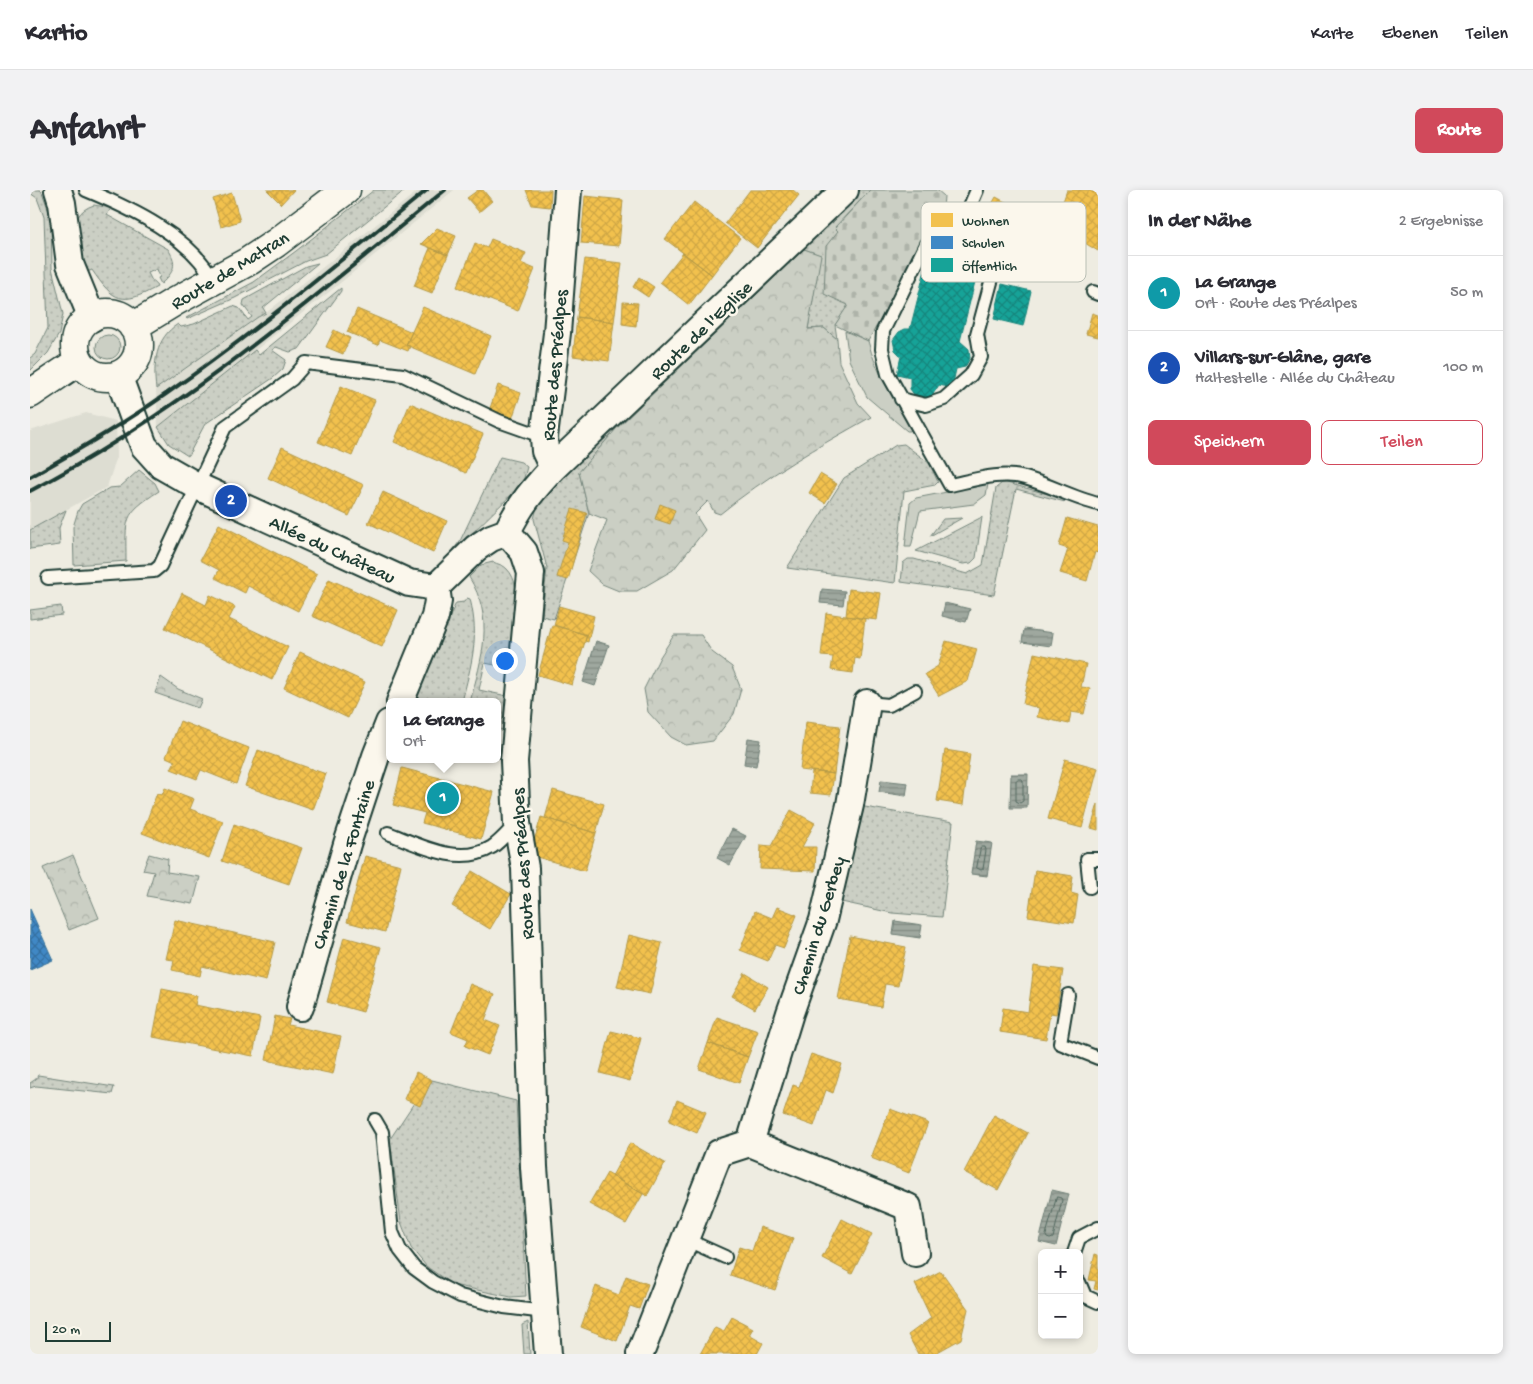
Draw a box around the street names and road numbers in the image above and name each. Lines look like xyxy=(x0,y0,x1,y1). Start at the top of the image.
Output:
street label: Route de Matran xyxy=(167,228,294,316)
street label: Route de l'Eglise xyxy=(647,277,758,386)
street label: Route des Préalpes xyxy=(538,288,575,442)
street label: Allée du Château xyxy=(265,512,398,590)
street label: Chemin de la Fontaine xyxy=(309,777,382,953)
street label: Route des Préalpes xyxy=(508,787,541,940)
street label: Chemin du Gerbey xyxy=(788,853,853,998)

